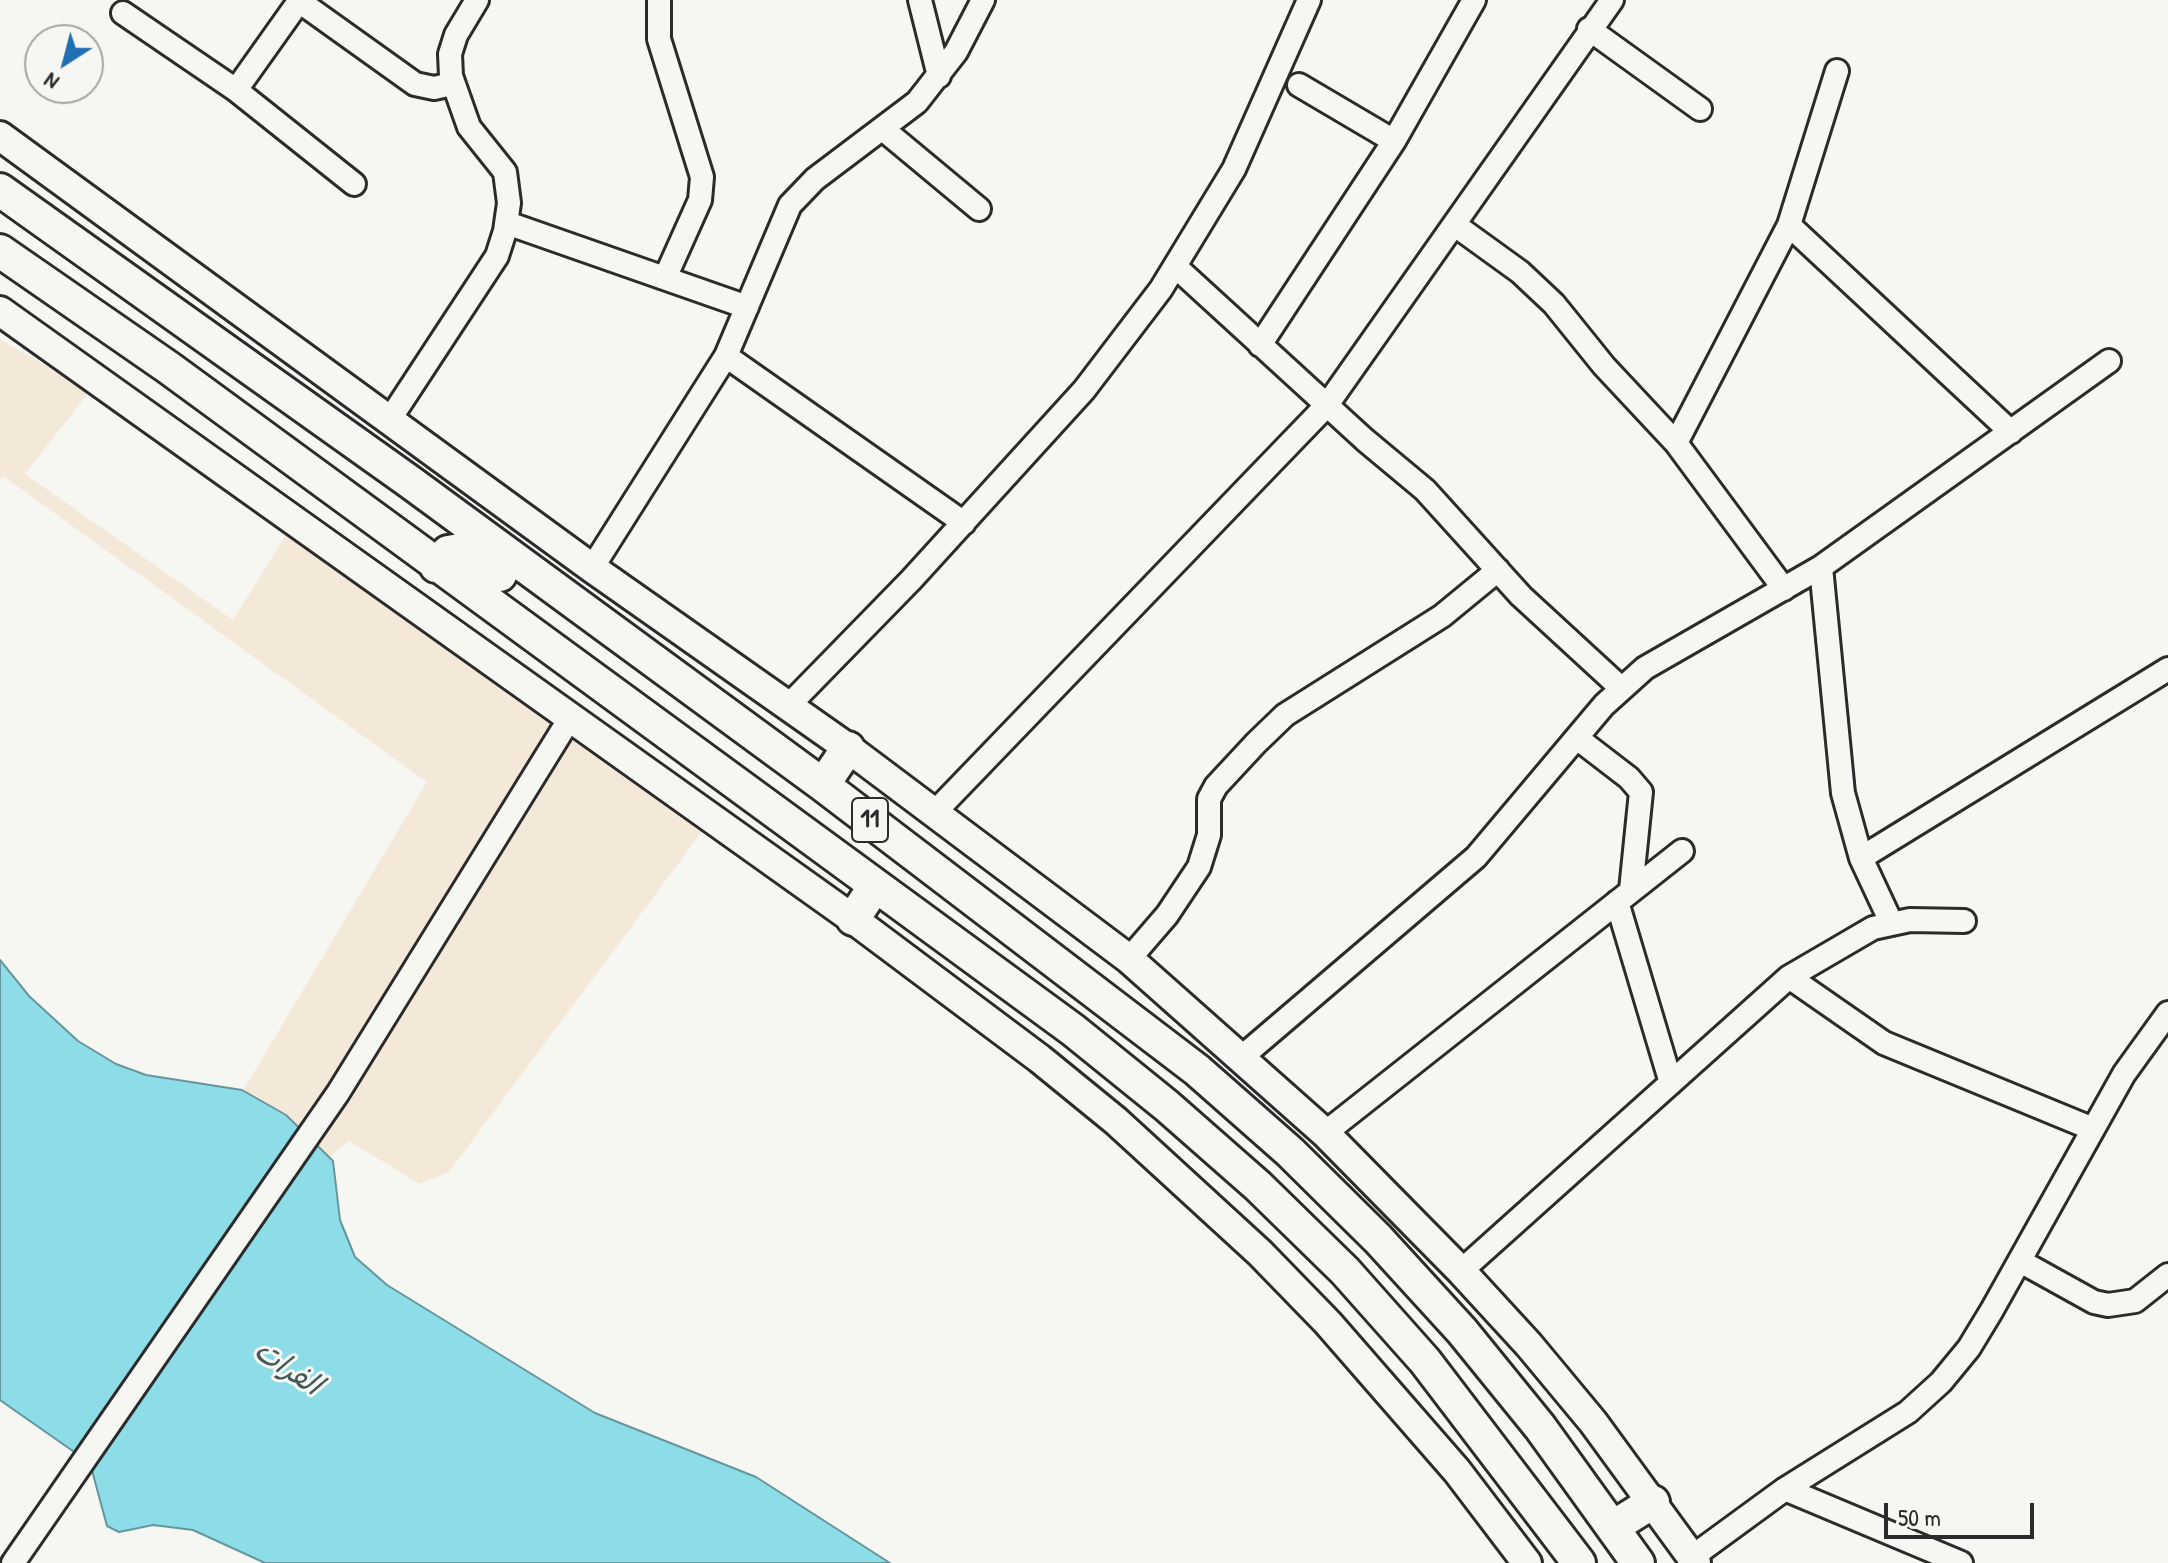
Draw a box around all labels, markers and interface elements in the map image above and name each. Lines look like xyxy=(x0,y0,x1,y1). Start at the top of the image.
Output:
north arrow xyxy=(24,24,104,104)
text: N xyxy=(38,66,65,97)
road number: 11 xyxy=(852,798,888,842)
water label: الفرات xyxy=(246,1333,328,1405)
scale bar xyxy=(1888,1487,2038,1537)
text: 50 m xyxy=(1898,1501,1941,1533)

